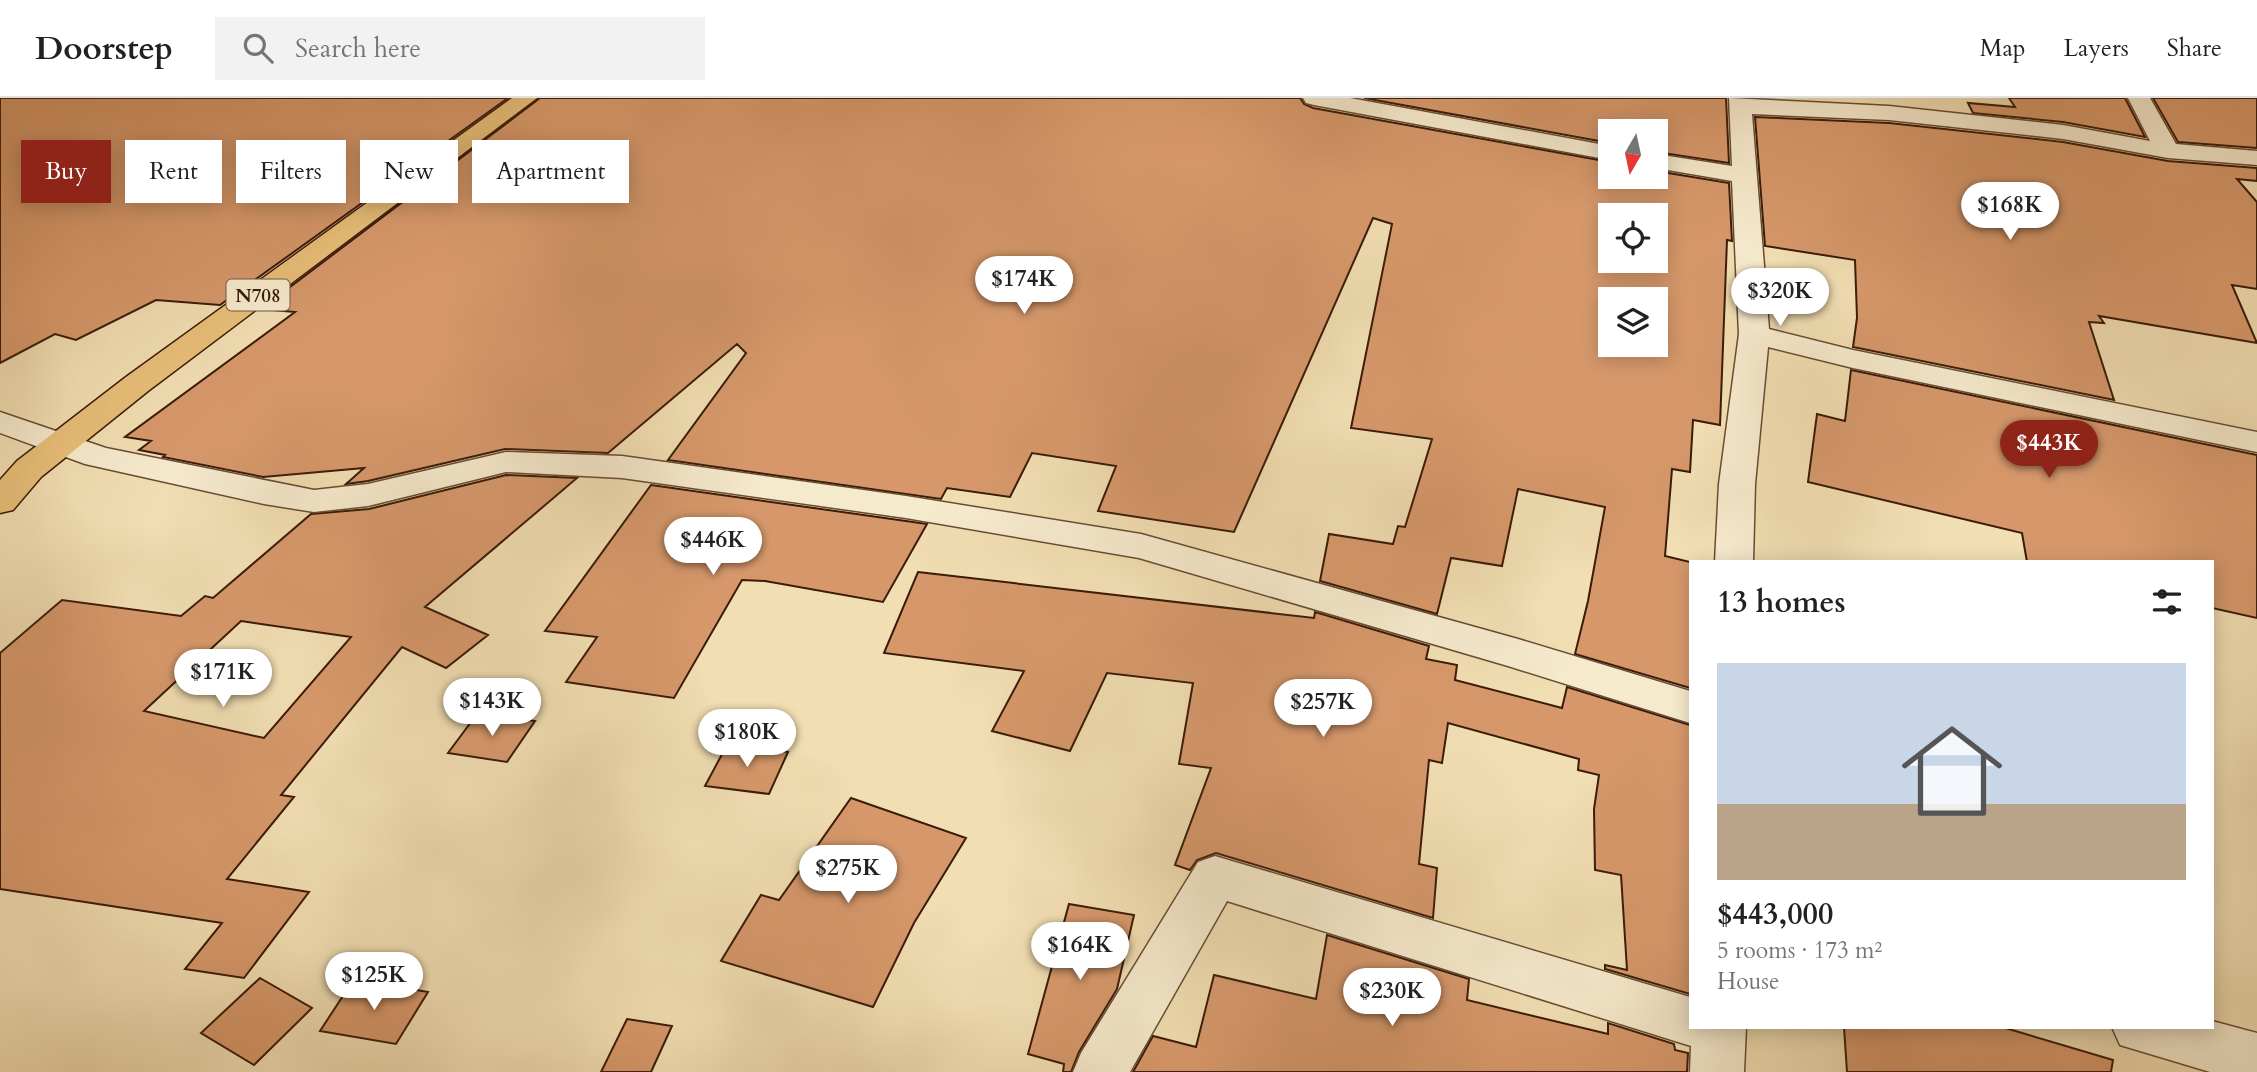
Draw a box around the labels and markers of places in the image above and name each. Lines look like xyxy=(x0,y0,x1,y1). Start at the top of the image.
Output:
pin: $168K xyxy=(1961,183,2059,242)
pin: $174K xyxy=(975,256,1073,316)
pin: $320K xyxy=(1731,268,1829,328)
pin: $443K xyxy=(2000,420,2098,480)
pin: $446K xyxy=(664,518,762,577)
pin: $171K xyxy=(174,650,272,709)
pin: $143K xyxy=(443,678,541,738)
pin: $257K xyxy=(1274,680,1372,739)
pin: $180K xyxy=(698,710,796,769)
pin: $275K xyxy=(799,846,897,905)
pin: $164K xyxy=(1031,922,1129,982)
pin: $125K xyxy=(325,953,423,1012)
pin: $230K xyxy=(1343,968,1441,1028)

